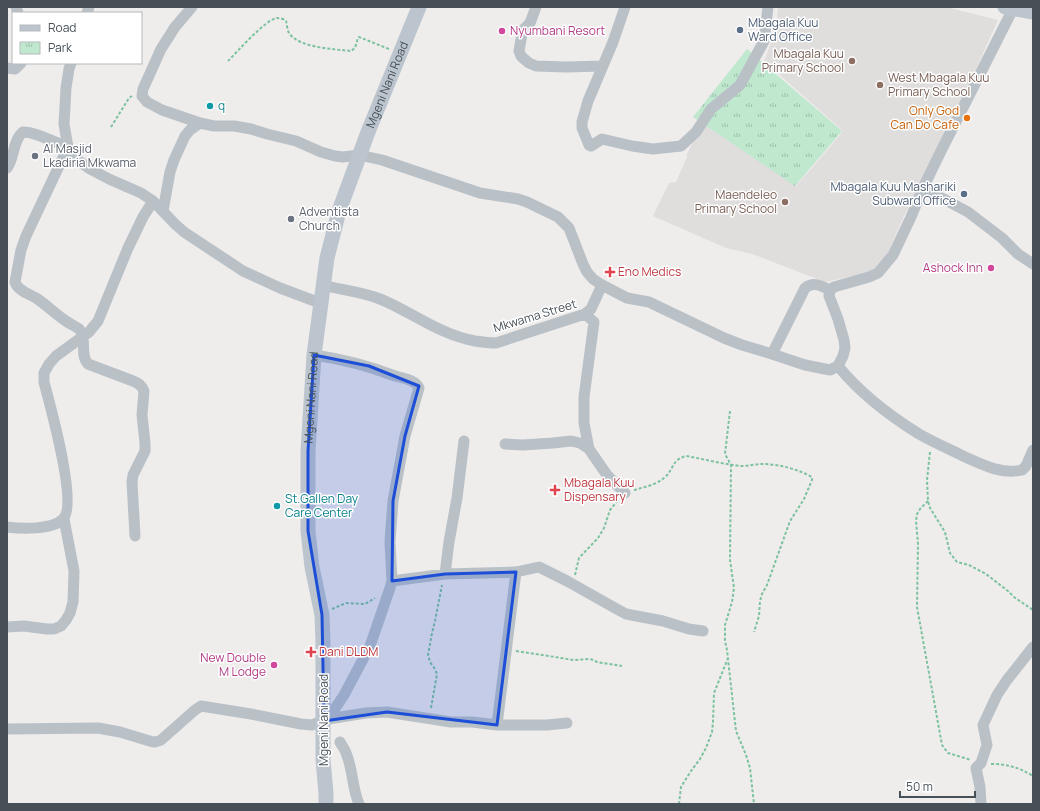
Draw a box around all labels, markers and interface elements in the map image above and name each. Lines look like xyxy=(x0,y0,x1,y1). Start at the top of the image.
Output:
legend xyxy=(12,12,142,64)
place label: Mbagala Kuu Ward Office xyxy=(748,14,818,45)
text: Road xyxy=(48,19,76,36)
place label: Nyumbani Resort xyxy=(510,22,605,39)
marker: Mbagala Kuu Ward Office xyxy=(735,25,745,35)
marker: Nyumbani Resort xyxy=(497,26,507,36)
text: Park xyxy=(48,39,73,56)
street label: Mgeni Nani Road xyxy=(361,39,412,131)
place label: Mbagala Kuu Primary School xyxy=(762,45,844,76)
marker: Mbagala Kuu Primary School xyxy=(847,56,857,66)
place label: West Mbagala Kuu Primary School xyxy=(888,69,989,100)
marker: West Mbagala Kuu Primary School xyxy=(875,80,885,90)
place label: q xyxy=(218,97,225,114)
marker: q xyxy=(205,101,215,111)
place label: Only God Can Do Cafe xyxy=(890,102,959,133)
marker: Only God Can Do Cafe xyxy=(962,113,972,123)
place label: Al Masjid Lkadiria Mkwama xyxy=(43,140,136,171)
marker: Al Masjid Lkadiria Mkwama xyxy=(30,151,40,161)
place label: Mbagala Kuu Mashariki Subward Office xyxy=(830,178,956,209)
place label: Maendeleo Primary School xyxy=(695,186,777,217)
marker: Mbagala Kuu Mashariki Subward Office xyxy=(959,189,969,199)
marker: Maendeleo Primary School xyxy=(780,197,790,207)
place label: Adventista Church xyxy=(299,203,359,234)
marker: Adventista Church xyxy=(286,214,296,224)
place label: Ashock Inn xyxy=(923,259,983,276)
place label: Eno Medics xyxy=(618,263,681,280)
marker: Ashock Inn xyxy=(986,263,996,273)
marker: Eno Medics xyxy=(605,267,615,277)
street label: Mkwama Street xyxy=(491,295,579,336)
street label: Mgeni Nani Road xyxy=(299,351,322,444)
place label: Mbagala Kuu Dispensary xyxy=(564,474,634,505)
marker: Mbagala Kuu Dispensary xyxy=(549,484,561,496)
place label: St.Gallen Day Care Center xyxy=(285,490,359,521)
marker: St.Gallen Day Care Center xyxy=(272,501,282,511)
place label: Dani DLDM xyxy=(319,643,378,660)
marker: Dani DLDM xyxy=(306,647,316,657)
place label: New Double M Lodge xyxy=(200,649,266,680)
marker: New Double M Lodge xyxy=(269,660,279,670)
street label: Mgeni Nani Road xyxy=(315,674,332,766)
scale bar xyxy=(900,773,975,799)
text: 50 m xyxy=(906,778,933,795)

